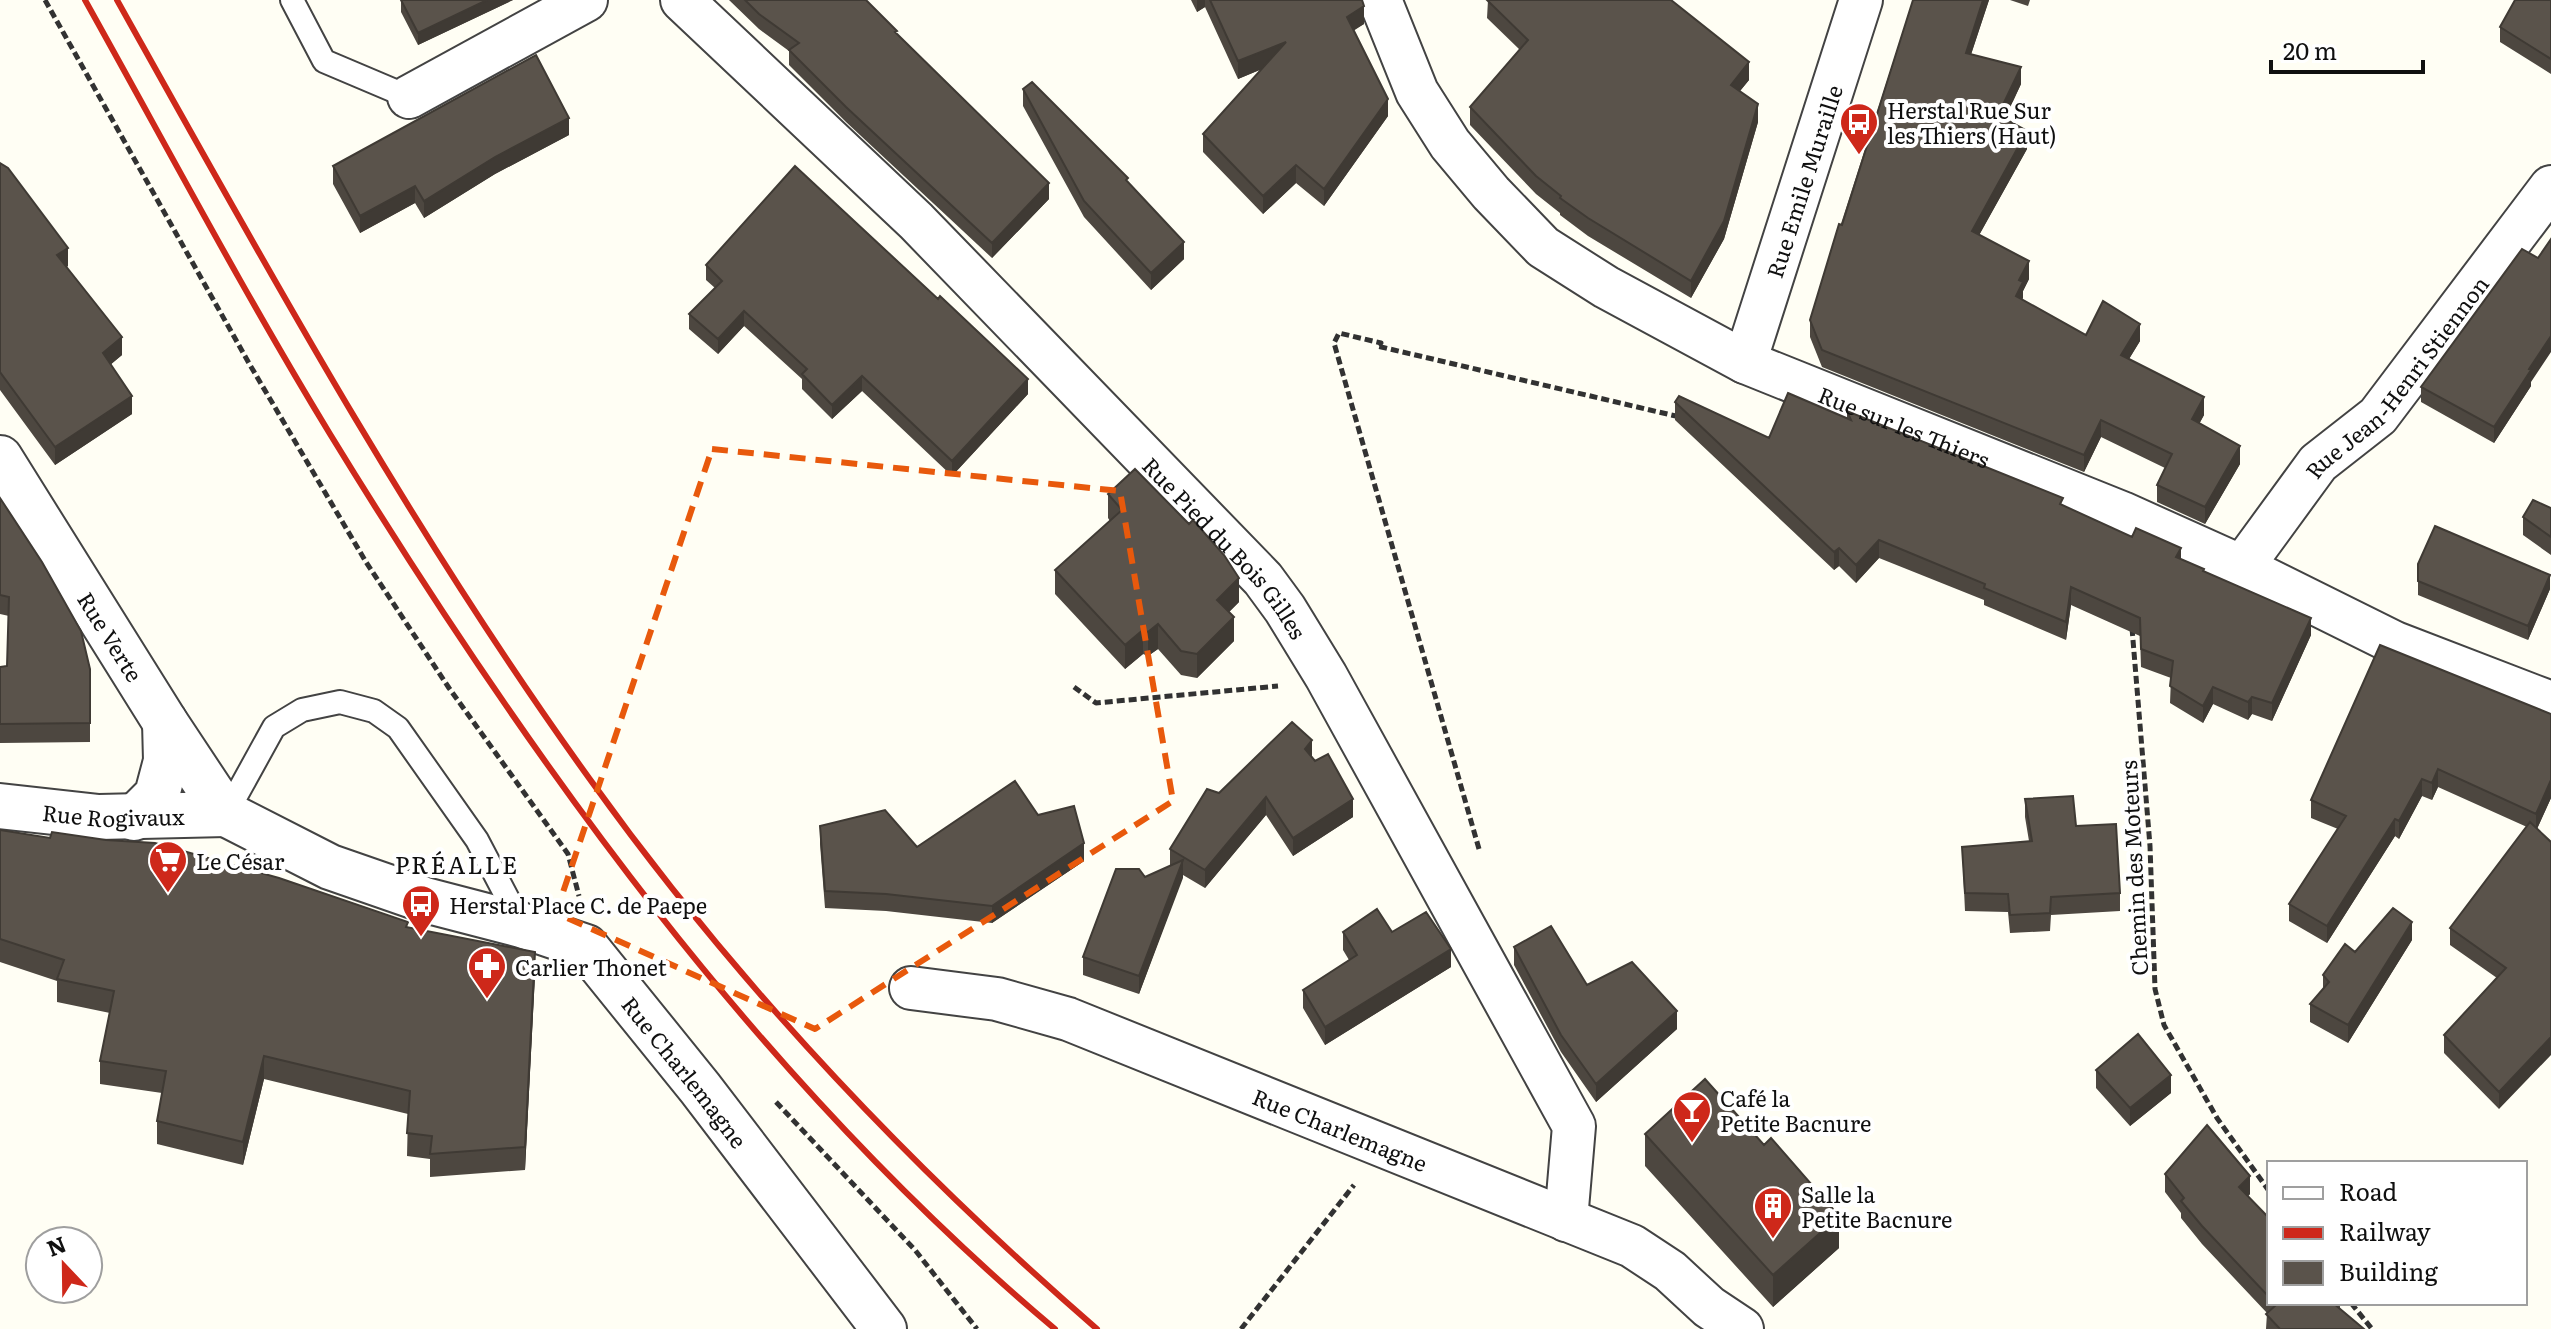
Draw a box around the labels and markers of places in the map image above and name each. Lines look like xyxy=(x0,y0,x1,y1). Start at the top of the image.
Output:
place label: Herstal Rue Sur les Thiers (Haut) xyxy=(1887,93,2057,151)
bus stop icon: Herstal Rue Sur les Thiers (Haut) xyxy=(1838,101,1880,156)
supermarket icon: Le César xyxy=(147,839,189,894)
place label: Le César xyxy=(196,844,285,877)
bus stop icon: Herstal Place C. de Paepe xyxy=(400,883,442,938)
place label: Herstal Place C. de Paepe xyxy=(449,888,707,921)
pharmacy icon: Carlier Thonet xyxy=(466,945,508,1000)
place label: Carlier Thonet xyxy=(515,950,667,983)
place label: Café la Petite Bacnure xyxy=(1720,1081,1871,1139)
bar icon: Café la Petite Bacnure xyxy=(1671,1089,1713,1144)
place label: Salle la Petite Bacnure xyxy=(1801,1177,1952,1235)
building icon: Salle la Petite Bacnure xyxy=(1752,1185,1794,1240)

